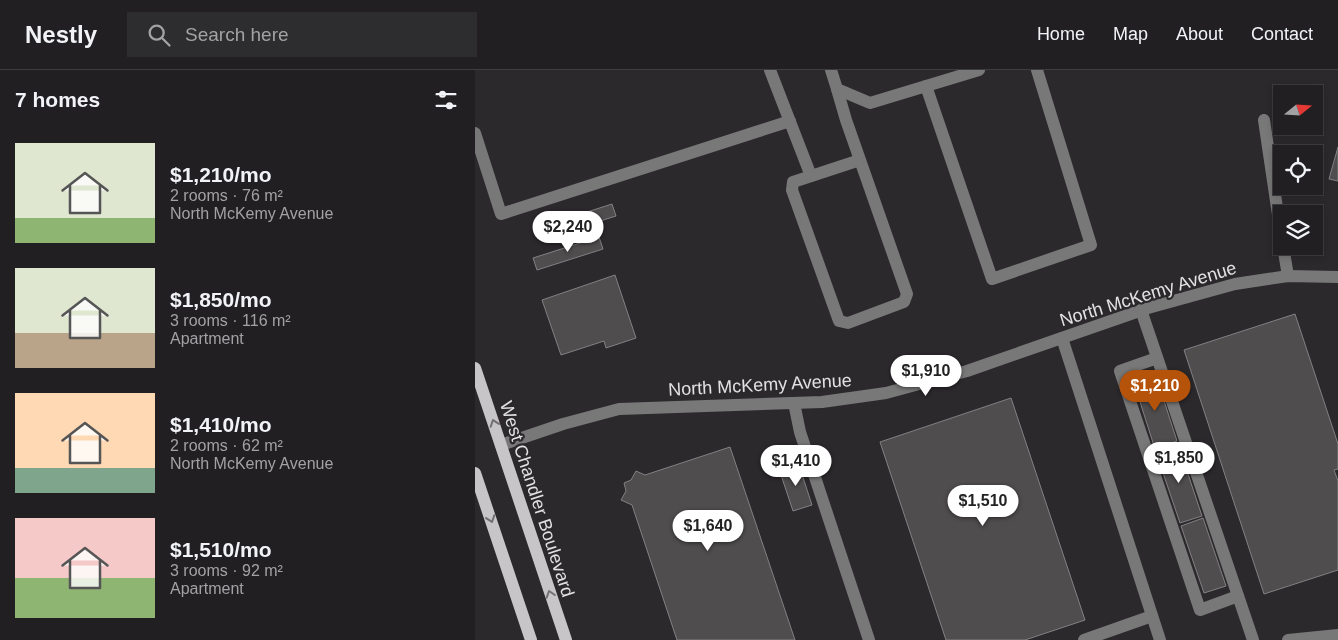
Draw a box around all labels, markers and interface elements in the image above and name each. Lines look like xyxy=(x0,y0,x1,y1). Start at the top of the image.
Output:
search box xyxy=(127,12,477,57)
text: Nestly xyxy=(25,21,97,48)
icon: search xyxy=(145,21,173,49)
text: Search here xyxy=(185,24,289,45)
text: Home xyxy=(1037,24,1085,44)
text: Map xyxy=(1113,24,1148,44)
text: About xyxy=(1176,24,1223,44)
text: Contact xyxy=(1251,24,1313,44)
north arrow xyxy=(1273,85,1323,135)
map controls xyxy=(1273,85,1323,255)
icon: filters xyxy=(432,86,460,114)
text: 7 homes xyxy=(15,88,100,111)
button: locate xyxy=(1273,145,1323,195)
icon: home xyxy=(55,163,115,223)
text: $1,210/mo xyxy=(170,163,272,186)
text: 2 rooms · 76 m² xyxy=(170,187,283,204)
text: North McKemy Avenue xyxy=(170,205,333,222)
button: layers xyxy=(1273,205,1323,255)
pin: $2,240 xyxy=(527,210,609,253)
text: $2,240 xyxy=(544,218,592,235)
street label: North McKemy Avenue xyxy=(1057,258,1239,330)
icon: home xyxy=(55,288,115,348)
text: $1,850/mo xyxy=(170,288,272,311)
text: 3 rooms · 116 m² xyxy=(170,312,291,329)
text: Apartment xyxy=(170,330,244,347)
pin: $1,910 xyxy=(885,354,967,397)
text: $1,910 xyxy=(902,362,950,379)
street label: North McKemy Avenue xyxy=(668,370,852,400)
pin: $1,210 xyxy=(1114,370,1196,412)
text: $1,210 xyxy=(1131,377,1179,394)
street label: West Chandler Boulevard xyxy=(496,399,578,599)
icon: home xyxy=(55,413,115,473)
text: $1,410/mo xyxy=(170,413,272,436)
one-way arrow xyxy=(490,419,500,428)
text: 2 rooms · 62 m² xyxy=(170,437,283,454)
pin: $1,850 xyxy=(1138,442,1220,484)
pin: $1,410 xyxy=(755,444,837,487)
text: $1,850 xyxy=(1155,449,1203,466)
text: $1,410 xyxy=(772,452,820,469)
text: North McKemy Avenue xyxy=(170,455,333,472)
pin: $1,510 xyxy=(942,484,1024,527)
text: $1,510 xyxy=(959,492,1007,509)
pin: $1,640 xyxy=(667,510,749,552)
one-way arrow xyxy=(485,514,495,523)
text: $1,640 xyxy=(684,517,732,534)
icon: home xyxy=(55,538,115,598)
text: $1,510/mo xyxy=(170,538,272,561)
text: 3 rooms · 92 m² xyxy=(170,562,283,579)
text: Apartment xyxy=(170,580,244,597)
one-way arrow xyxy=(546,590,556,598)

